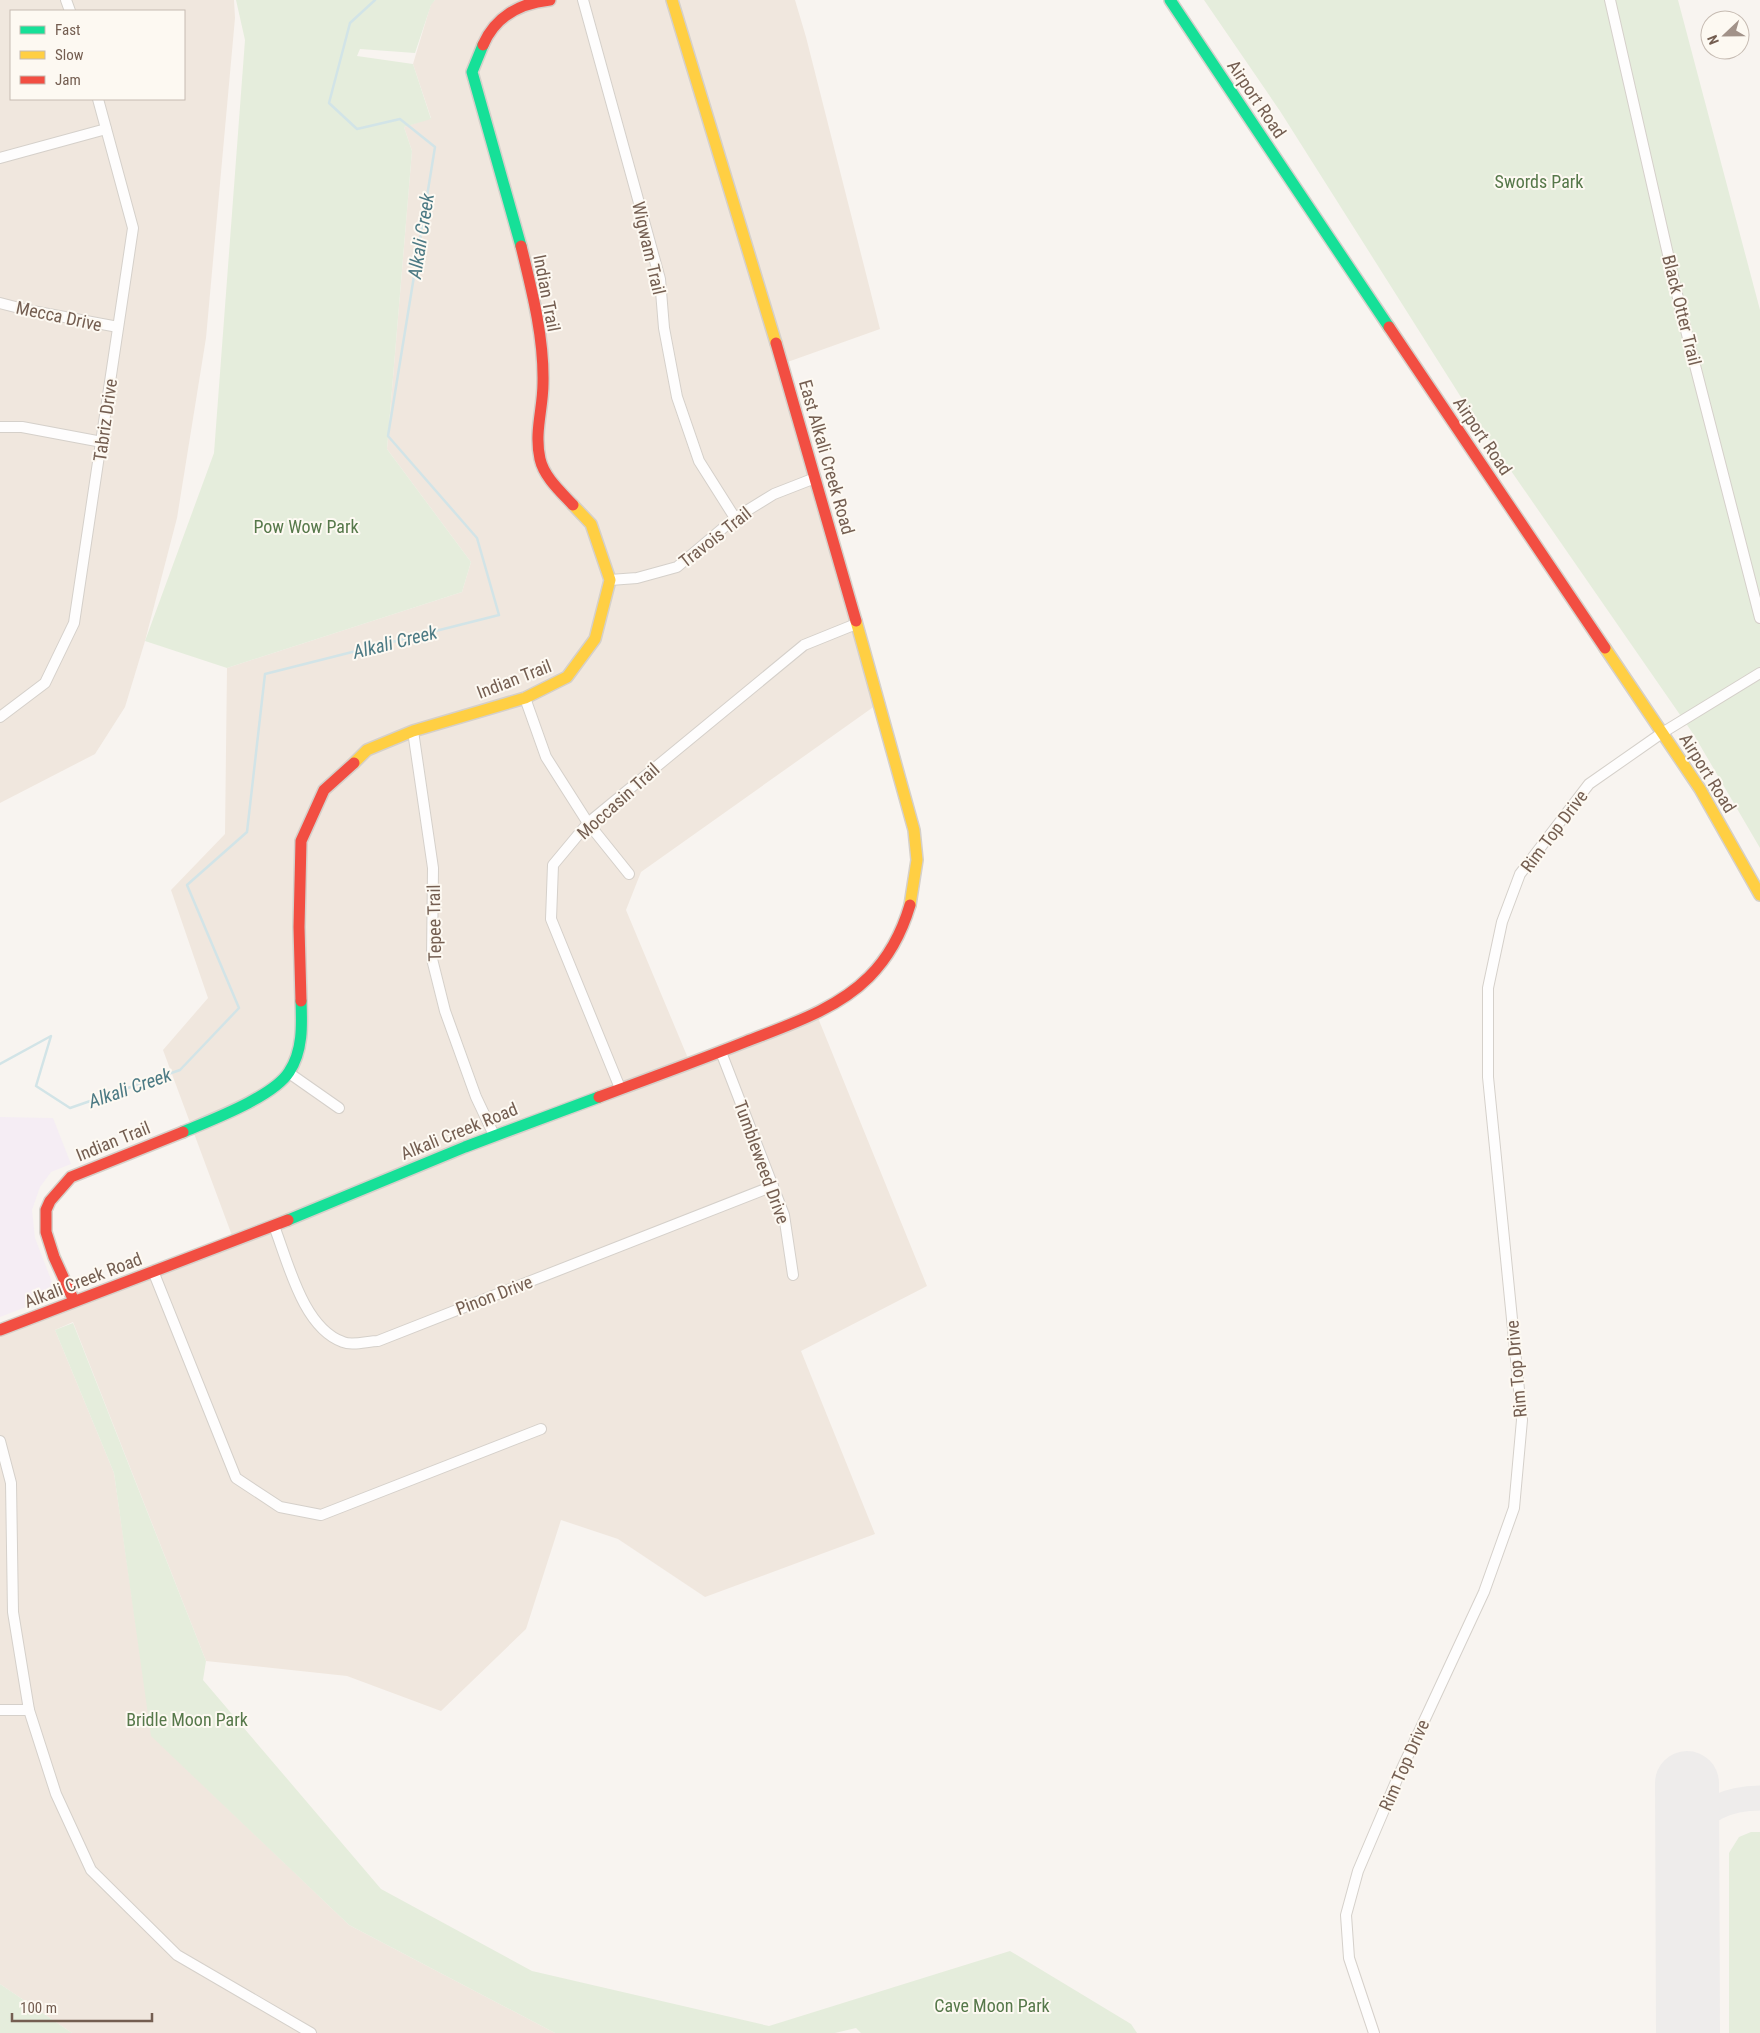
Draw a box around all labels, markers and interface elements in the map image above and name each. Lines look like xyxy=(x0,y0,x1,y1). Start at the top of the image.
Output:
legend xyxy=(10,10,185,100)
north arrow xyxy=(1700,10,1750,60)
text: Fast xyxy=(55,21,80,39)
text: N xyxy=(1704,33,1722,47)
text: Slow xyxy=(55,46,84,64)
street label: Airport Road xyxy=(1223,56,1291,142)
text: Jam xyxy=(55,71,81,89)
park label: Swords Park xyxy=(1495,171,1583,192)
water label: Alkali Creek xyxy=(403,191,439,281)
street label: Wigwam Trail xyxy=(628,199,670,297)
street label: Indian Trail xyxy=(529,253,565,333)
street label: Black Otter Trail xyxy=(1658,253,1706,367)
street label: Mecca Drive xyxy=(14,297,104,335)
street label: Tabriz Drive xyxy=(89,377,121,463)
street label: East Alkali Creek Road xyxy=(795,377,859,537)
street label: Airport Road xyxy=(1449,393,1517,479)
street label: Travois Trail xyxy=(675,502,755,572)
park label: Pow Wow Park xyxy=(253,516,359,537)
water label: Alkali Creek xyxy=(349,620,440,664)
street label: Indian Trail xyxy=(474,655,554,703)
street label: Airport Road xyxy=(1675,730,1741,816)
street label: Moccasin Trail xyxy=(573,759,663,843)
street label: Rim Top Drive xyxy=(1516,786,1592,876)
street label: Tepee Trail xyxy=(423,884,445,962)
water label: Alkali Creek xyxy=(85,1063,175,1113)
street label: Tumbleweed Drive xyxy=(730,1097,794,1227)
street label: Alkali Creek Road xyxy=(397,1098,521,1164)
street label: Indian Trail xyxy=(73,1117,153,1165)
street label: Alkali Creek Road xyxy=(21,1248,145,1312)
street label: Pinon Drive xyxy=(453,1271,535,1319)
street label: Rim Top Drive xyxy=(1501,1320,1531,1418)
park label: Bridle Moon Park xyxy=(126,1709,248,1730)
street label: Rim Top Drive xyxy=(1375,1716,1433,1814)
scale bar xyxy=(12,1990,152,2022)
park label: Cave Moon Park xyxy=(934,1995,1050,2016)
text: 100 m xyxy=(20,1999,57,2017)

